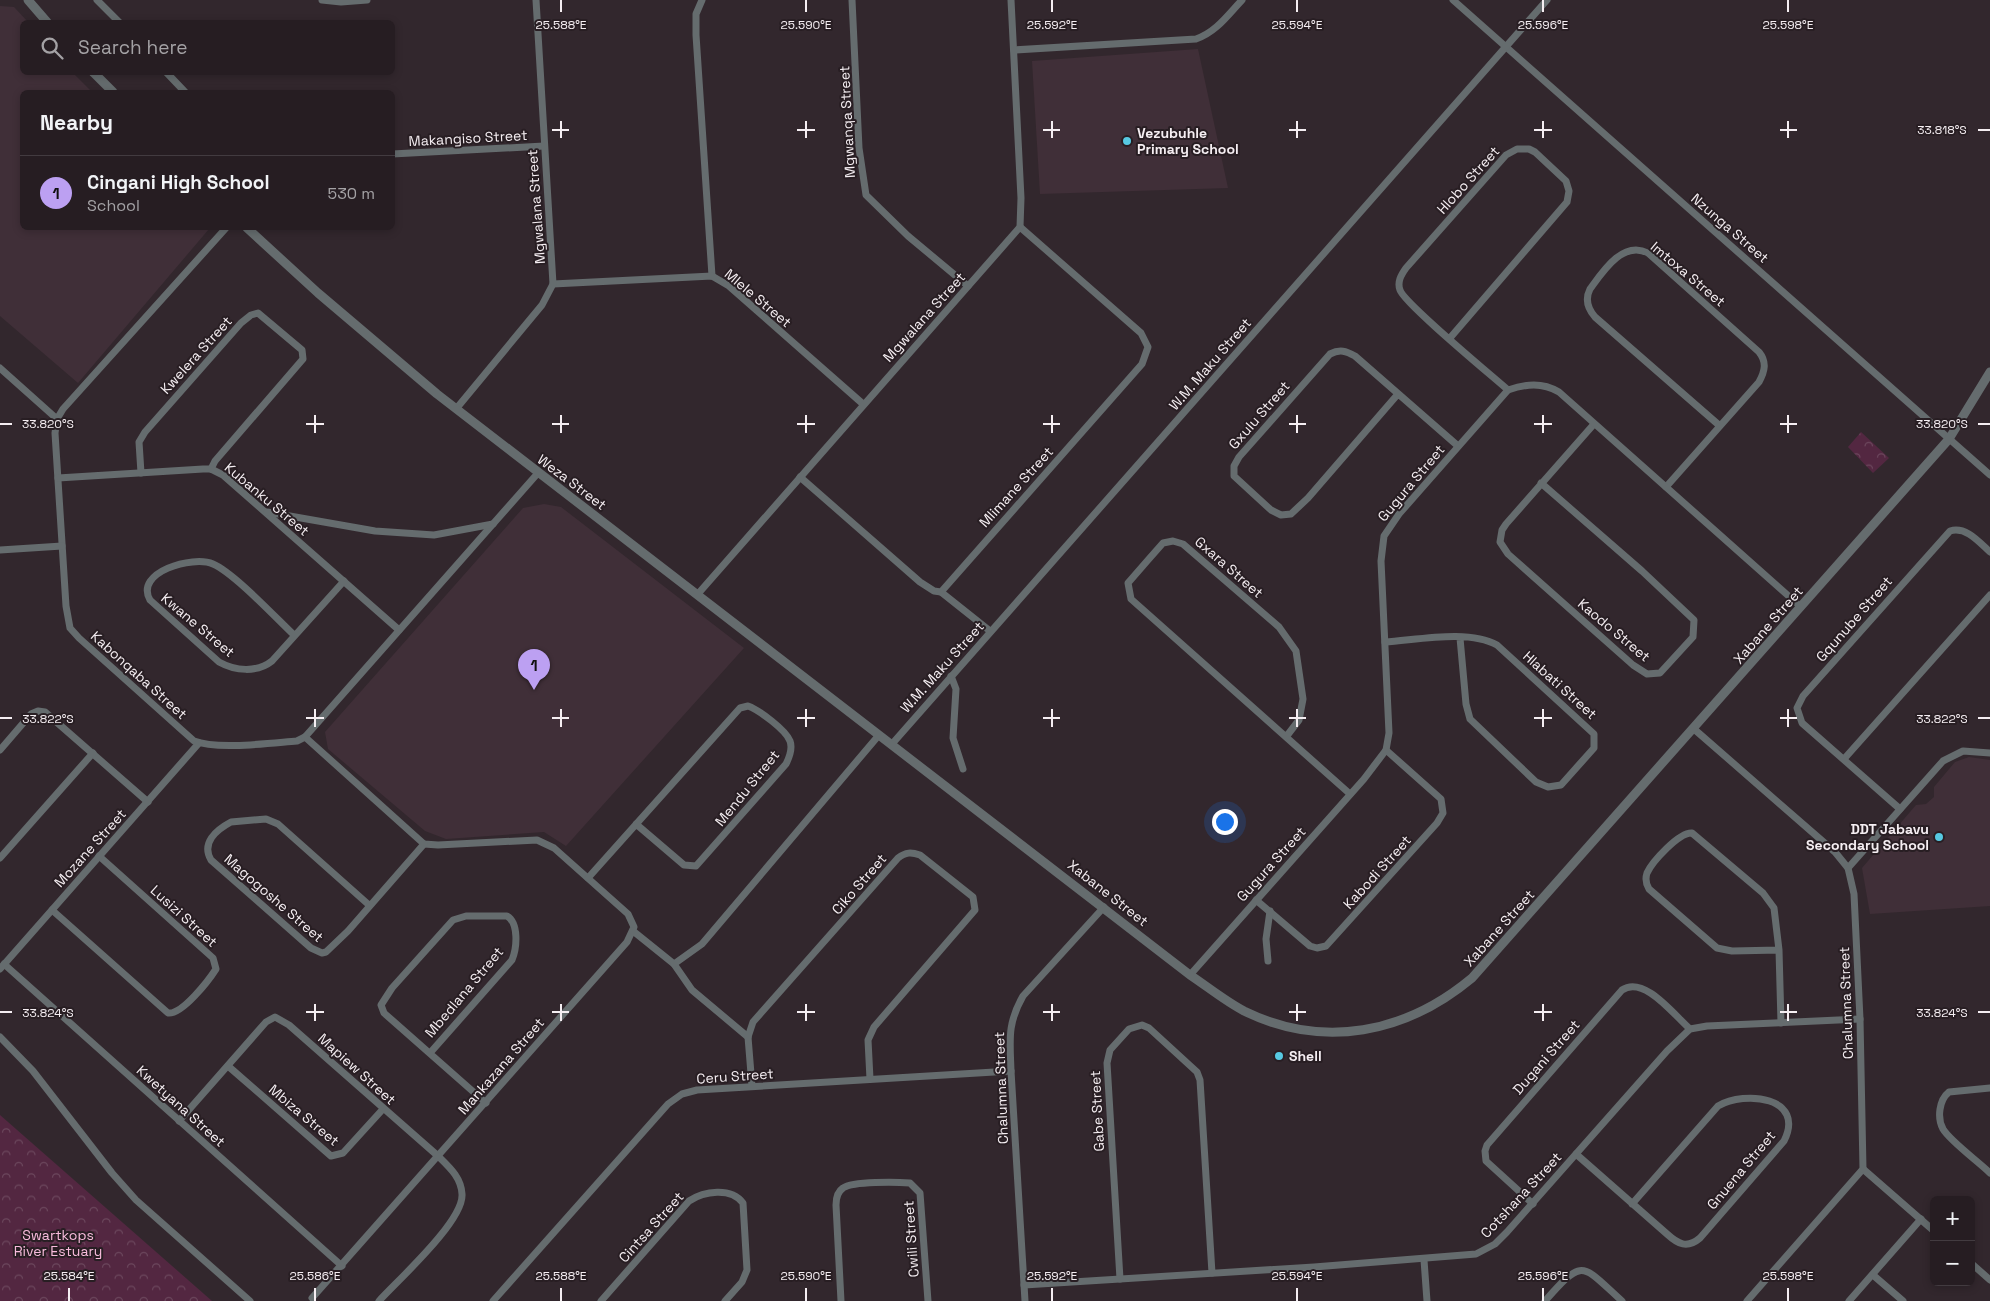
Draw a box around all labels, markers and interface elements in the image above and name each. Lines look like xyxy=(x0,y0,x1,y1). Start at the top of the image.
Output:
text: 25.588°E xyxy=(536,17,587,33)
text: 25.590°E xyxy=(780,17,832,33)
text: 25.592°E xyxy=(1027,17,1078,33)
text: 25.594°E xyxy=(1272,17,1323,33)
text: 25.596°E xyxy=(1518,17,1569,33)
text: 25.598°E xyxy=(1763,17,1814,33)
search box xyxy=(20,20,395,75)
icon: search xyxy=(38,34,66,62)
text: Search here xyxy=(78,35,188,60)
street label: Mgwanqa Street xyxy=(835,65,859,179)
text: Nearby xyxy=(40,109,113,136)
text: 33.818°S xyxy=(1917,122,1967,138)
place label: Vezubuhle Primary School xyxy=(1137,124,1239,158)
street label: Makangiso Street xyxy=(408,126,528,150)
marker: Vezubuhle Primary School xyxy=(1121,135,1133,147)
street label: Hlobo Street xyxy=(1433,142,1503,218)
street label: Mgwalana Street xyxy=(523,149,549,265)
text: Cingani High School xyxy=(87,170,270,195)
text: 1 xyxy=(52,183,60,204)
text: 530 m xyxy=(328,183,375,204)
street label: Nzunga Street xyxy=(1687,189,1773,267)
text: School xyxy=(87,195,140,216)
street label: Imtoxa Street xyxy=(1647,237,1729,311)
street label: Mlele Street xyxy=(721,265,795,331)
street label: Mgwalana Street xyxy=(879,268,969,366)
street label: Kwelera Street xyxy=(156,312,236,398)
street label: W.M. Maku Street xyxy=(1165,314,1255,414)
street label: Gxulu Street xyxy=(1224,377,1294,453)
text: 33.820°S xyxy=(22,416,74,432)
text: 33.820°S xyxy=(1916,416,1968,432)
street label: Gugura Street xyxy=(1374,441,1448,525)
street label: Mlimane Street xyxy=(975,443,1057,531)
street label: Weza Street xyxy=(534,450,610,514)
street label: Kubanku Street xyxy=(221,458,313,540)
street label: Gxara Street xyxy=(1191,532,1267,602)
street label: Gqunube Street xyxy=(1812,573,1896,665)
street label: Xabane Street xyxy=(1729,582,1807,668)
street label: Kwane Street xyxy=(157,589,239,661)
street label: Kaodo Street xyxy=(1574,594,1654,666)
street label: W.M. Maku Street xyxy=(896,618,988,716)
street label: Kabonqaba Street xyxy=(87,627,191,723)
street label: Hlabati Street xyxy=(1519,647,1601,723)
pin: 1 xyxy=(518,649,550,690)
text: 33.822°S xyxy=(22,711,74,727)
text: 33.822°S xyxy=(1916,711,1968,727)
street label: Mendu Street xyxy=(711,746,783,830)
street label: Mozane Street xyxy=(50,805,130,891)
your location xyxy=(1212,809,1238,835)
place label: DDT Jabavu Secondary School xyxy=(1806,820,1929,854)
street label: Gugura Street xyxy=(1233,823,1309,905)
street label: Kabodi Street xyxy=(1339,831,1415,913)
marker: DDT Jabavu Secondary School xyxy=(1933,831,1945,843)
street label: Magogoshe Street xyxy=(221,850,327,946)
street label: Ciko Street xyxy=(828,850,890,918)
street label: Xabane Street xyxy=(1064,856,1152,930)
street label: Lusizi Street xyxy=(147,881,221,951)
street label: Xabane Street xyxy=(1460,886,1538,970)
street label: Mbedlana Street xyxy=(421,943,507,1041)
street label: Chalumna Street xyxy=(1835,946,1857,1060)
text: 33.824°S xyxy=(22,1005,74,1021)
text: 33.824°S xyxy=(1916,1005,1968,1021)
street label: Mankazana Street xyxy=(454,1014,548,1118)
street label: Dugani Street xyxy=(1509,1016,1583,1098)
street label: Mapiew Street xyxy=(314,1029,400,1109)
street label: Chalumna Street xyxy=(990,1031,1012,1145)
place label: Shell xyxy=(1289,1047,1322,1065)
marker: Shell xyxy=(1273,1050,1285,1062)
street label: Kwetyana Street xyxy=(133,1061,229,1151)
street label: Ceru Street xyxy=(696,1064,774,1088)
street label: Gabe Street xyxy=(1086,1070,1108,1152)
street label: Mbiza Street xyxy=(265,1080,343,1150)
street label: Gnuena Street xyxy=(1703,1127,1779,1213)
street label: Cotshana Street xyxy=(1477,1148,1565,1242)
street label: Cintsa Street xyxy=(615,1188,687,1266)
map controls xyxy=(1930,1196,1975,1286)
button: + xyxy=(1930,1196,1975,1241)
street label: Cwili Street xyxy=(899,1200,923,1278)
park label: Swartkops River Estuary xyxy=(14,1226,102,1260)
button: − xyxy=(1930,1241,1975,1286)
text: 25.584°E xyxy=(44,1268,95,1284)
text: 25.586°E xyxy=(290,1268,341,1284)
text: 25.588°E xyxy=(536,1268,587,1284)
text: 25.590°E xyxy=(780,1268,832,1284)
text: 25.592°E xyxy=(1027,1268,1078,1284)
text: 25.594°E xyxy=(1272,1268,1323,1284)
text: 25.596°E xyxy=(1518,1268,1569,1284)
text: 25.598°E xyxy=(1763,1268,1814,1284)

